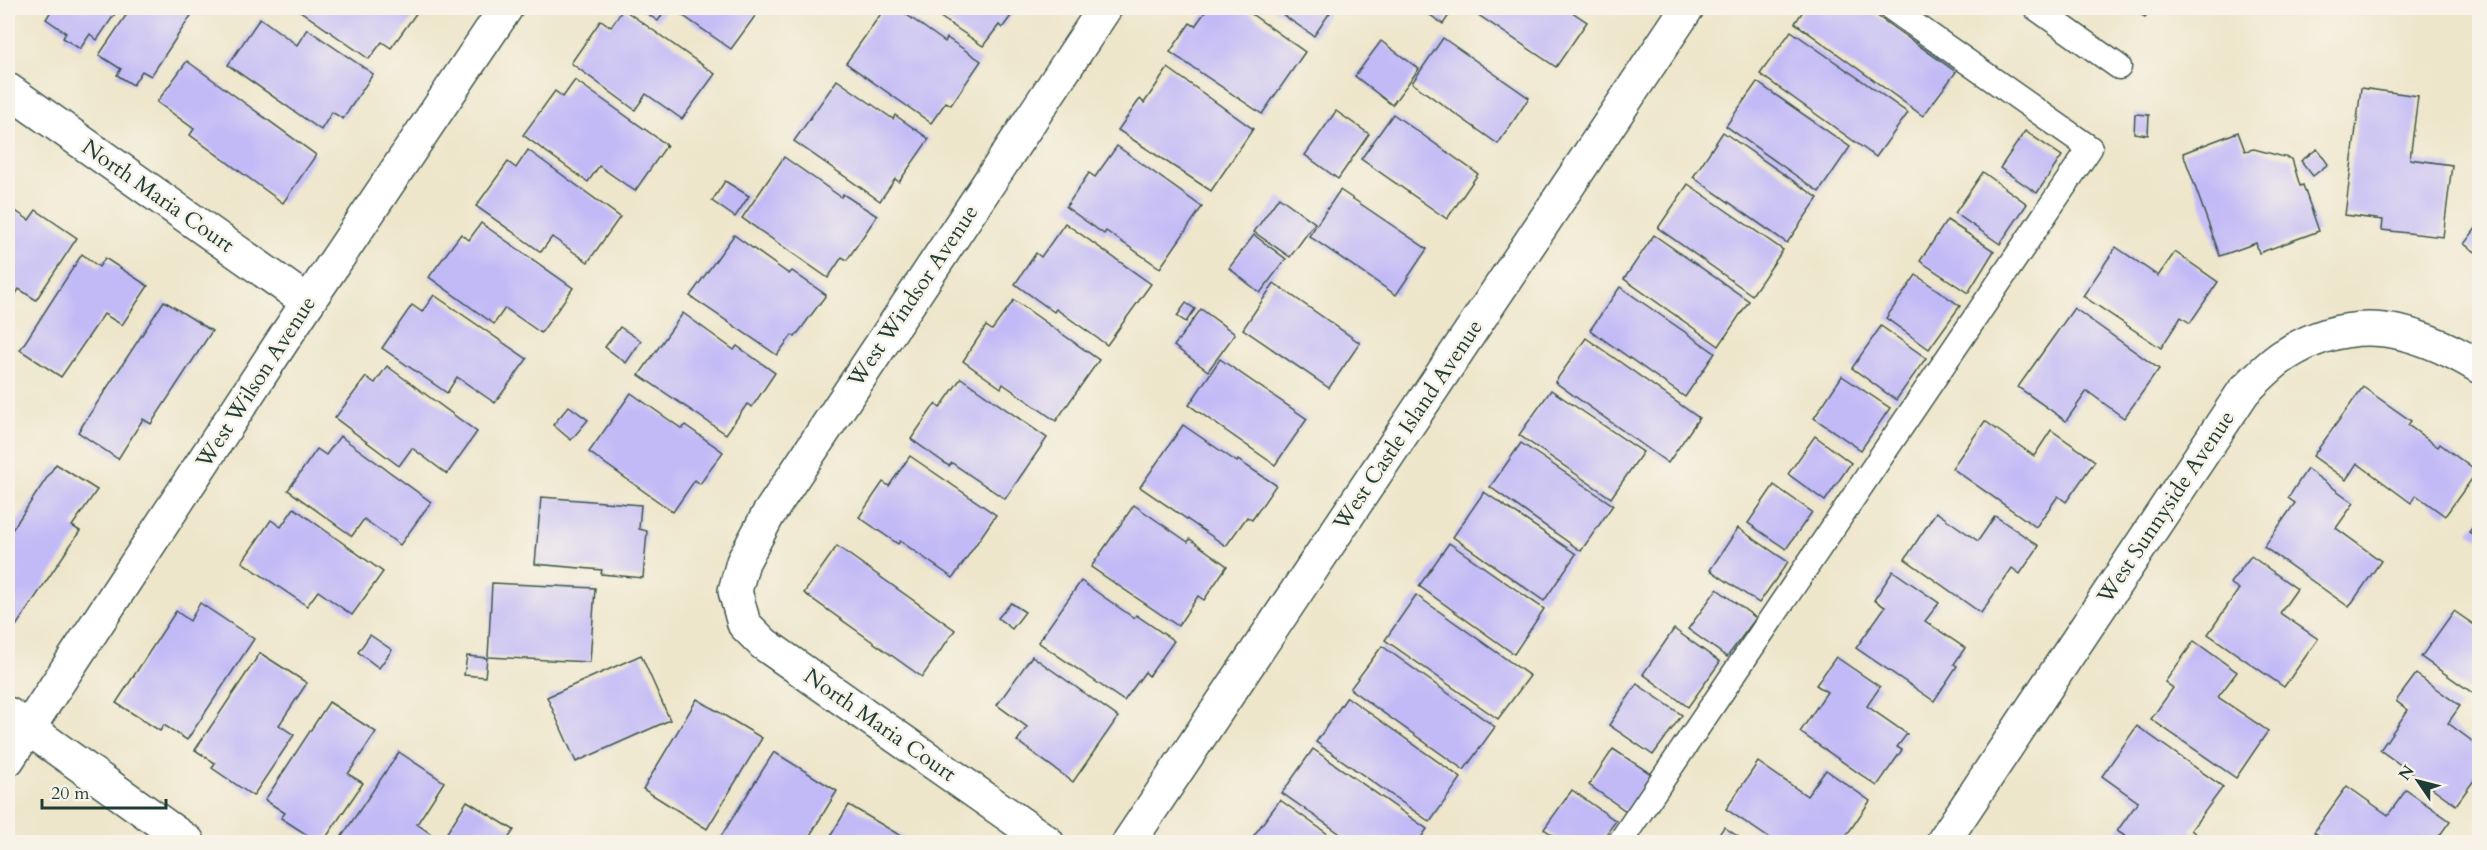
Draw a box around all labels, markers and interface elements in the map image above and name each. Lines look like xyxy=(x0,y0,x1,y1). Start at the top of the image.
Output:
street label: North Maria Court xyxy=(76,132,240,260)
street label: West Windsor Avenue xyxy=(840,199,985,394)
street label: West Wilson Avenue xyxy=(189,290,323,475)
street label: West Castle Island Avenue xyxy=(1326,314,1490,537)
street label: West Sunnyside Avenue xyxy=(2090,405,2242,610)
street label: North Maria Court xyxy=(798,661,962,789)
north arrow xyxy=(2388,751,2448,811)
text: N xyxy=(2394,761,2420,785)
scale bar xyxy=(42,772,166,810)
text: 20 m xyxy=(51,781,90,806)

